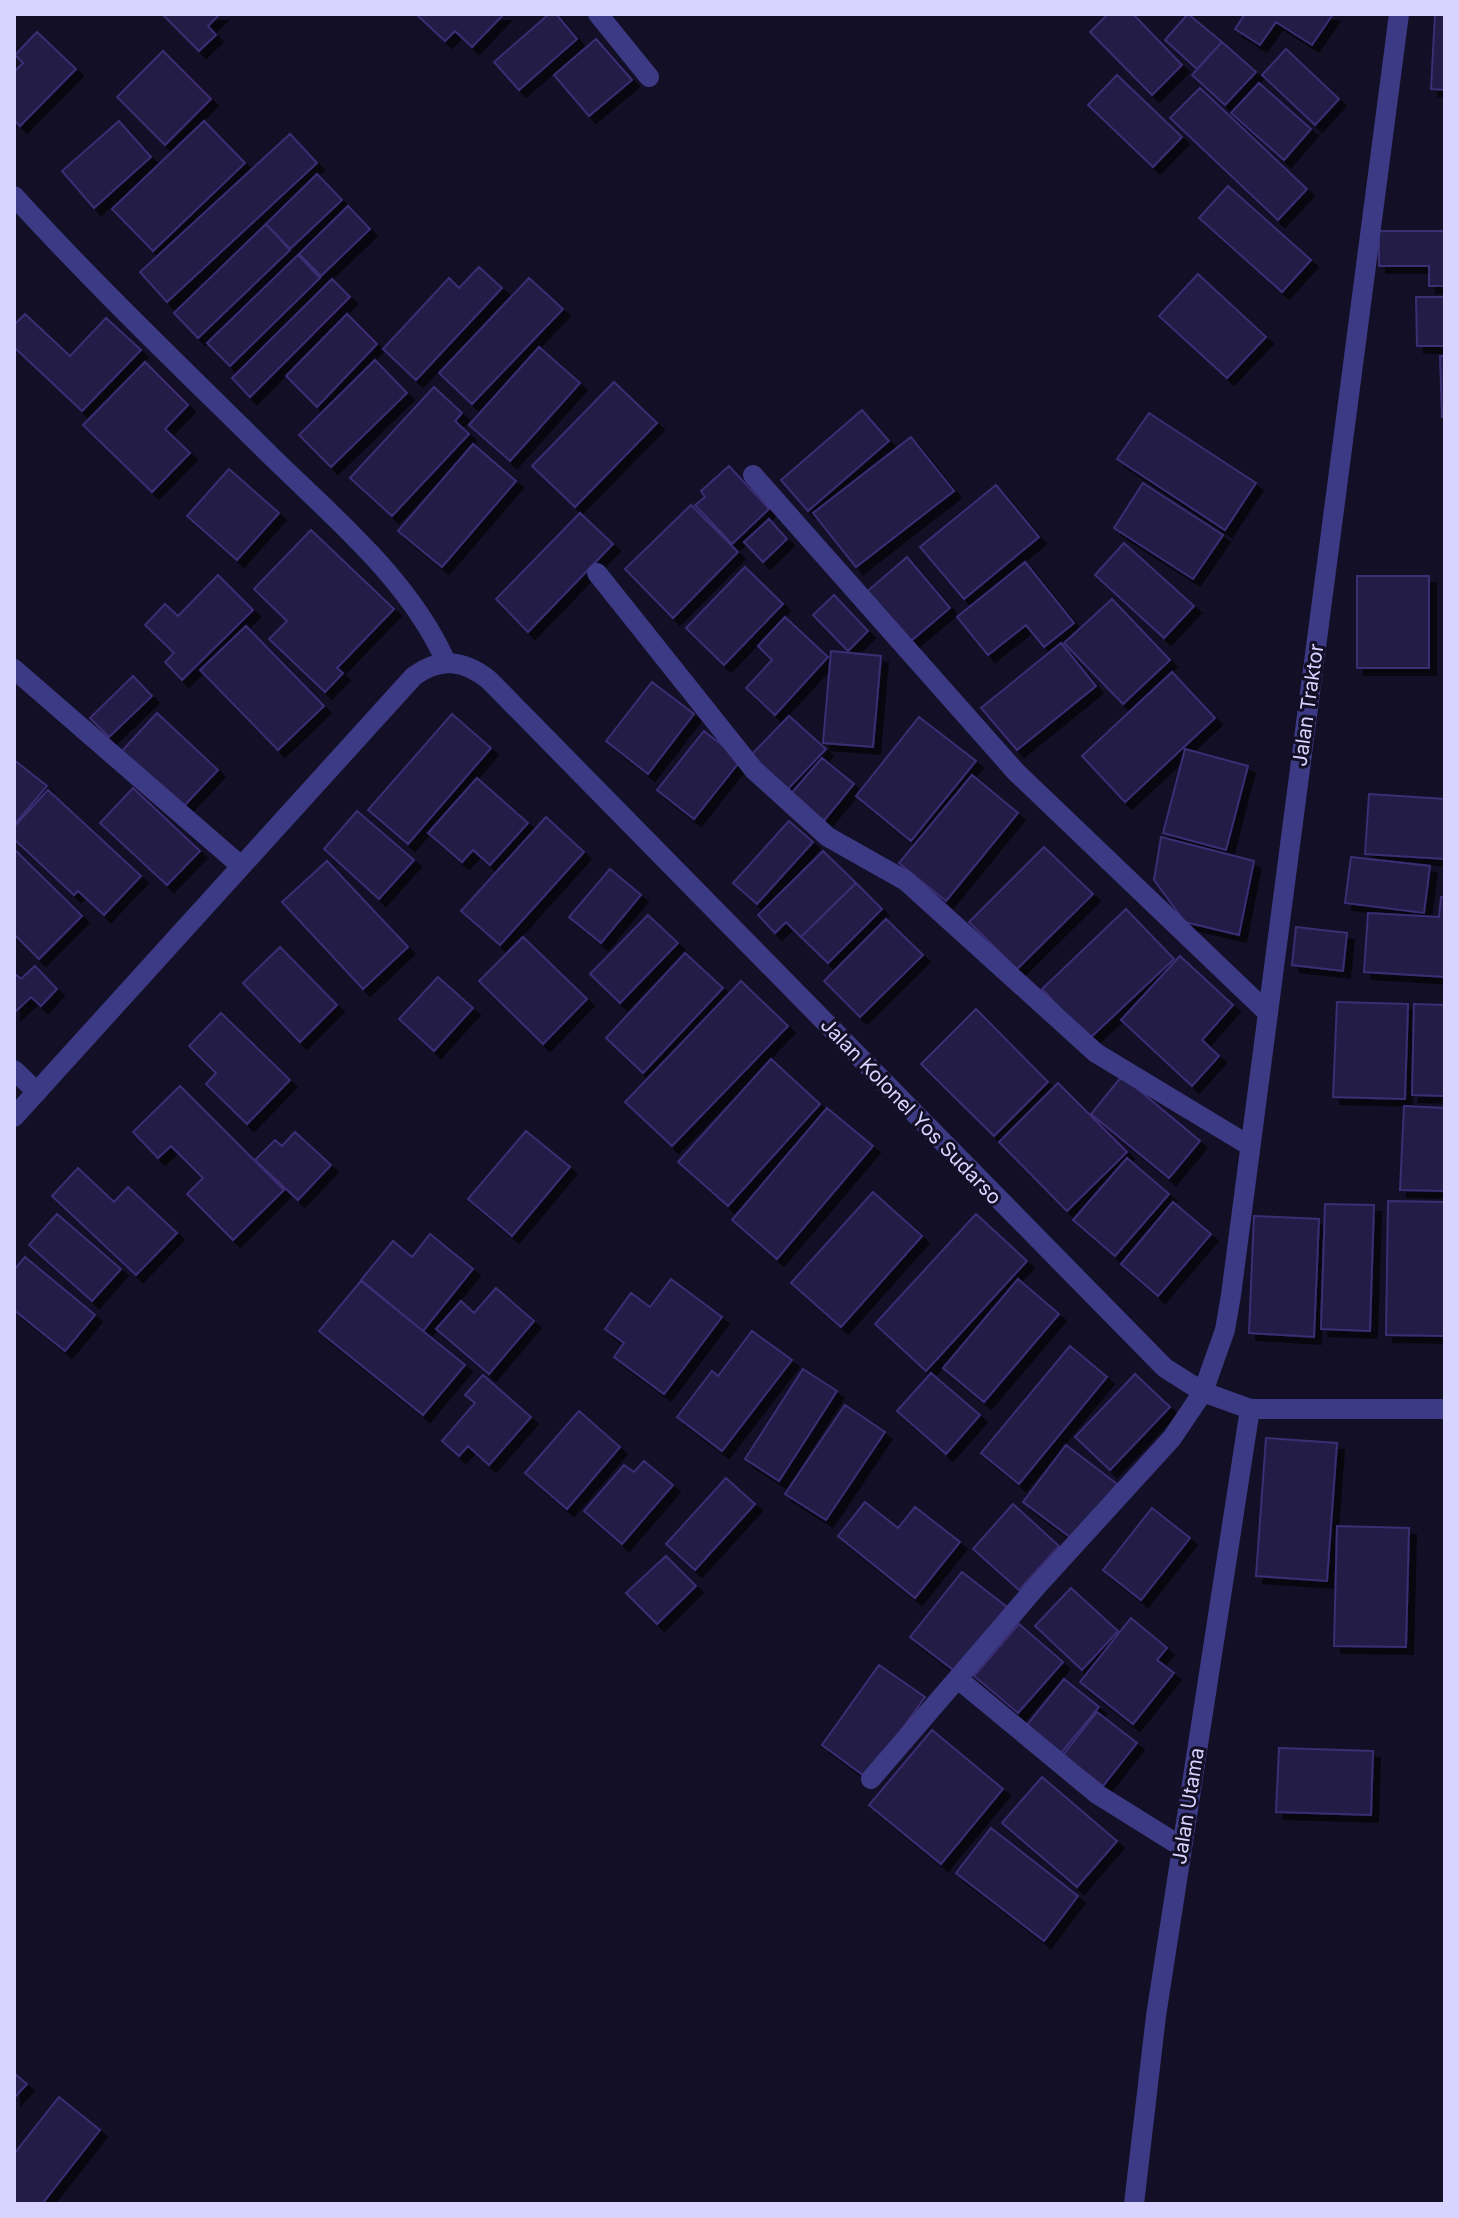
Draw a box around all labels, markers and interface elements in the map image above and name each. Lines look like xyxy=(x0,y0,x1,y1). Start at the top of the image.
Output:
street label: Jalan Traktor xyxy=(1288,642,1329,768)
street label: Jalan Kolonel Yos Sudarso xyxy=(816,1013,1006,1209)
street label: Jalan Utama xyxy=(1167,1746,1209,1866)

